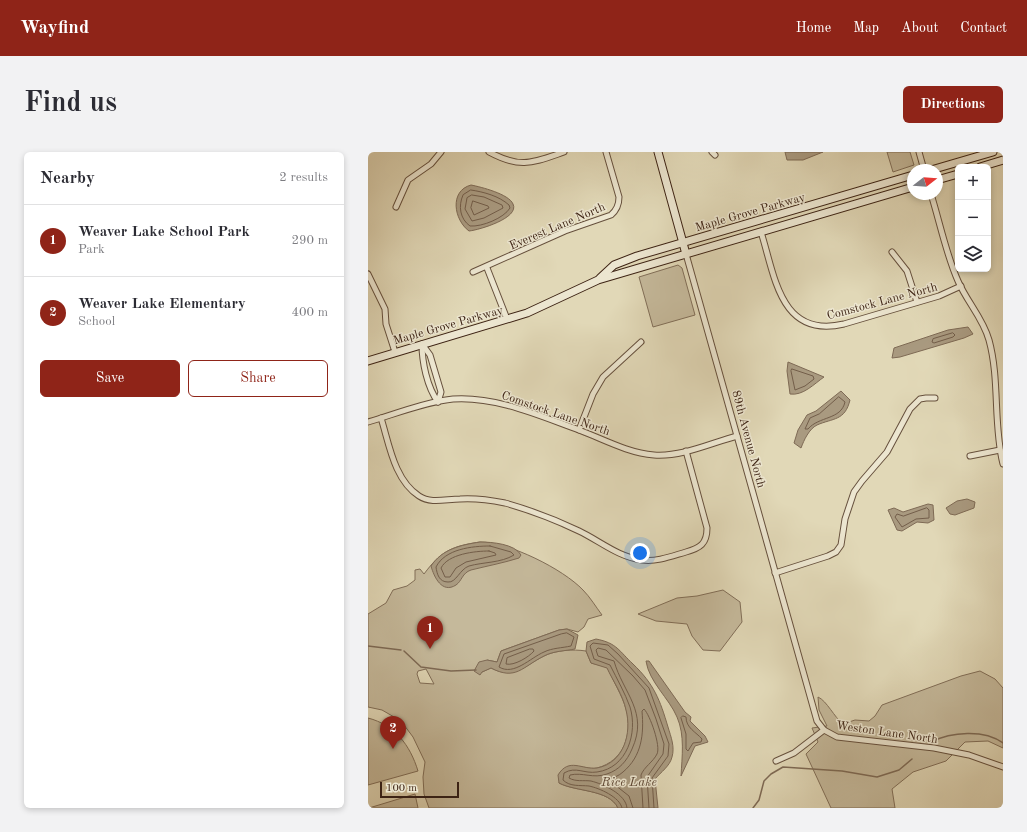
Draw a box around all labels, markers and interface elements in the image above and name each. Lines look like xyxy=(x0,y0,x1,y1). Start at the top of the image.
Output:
text: Wayfind xyxy=(20,19,89,38)
text: Home xyxy=(796,21,831,35)
text: Map xyxy=(853,21,879,35)
text: About xyxy=(901,21,938,35)
text: Contact xyxy=(960,21,1007,35)
button: Directions xyxy=(903,86,1003,123)
text: Find us xyxy=(24,90,117,118)
north arrow xyxy=(907,164,943,200)
map controls xyxy=(955,164,991,272)
button: + xyxy=(955,164,991,200)
text: Nearby xyxy=(40,170,95,187)
text: 2 results xyxy=(279,171,328,184)
street label: Maple Grove Parkway xyxy=(694,191,807,234)
button: − xyxy=(955,200,991,236)
street label: Everest Lane North xyxy=(508,201,608,253)
text: Weaver Lake School Park xyxy=(78,225,250,240)
text: 1 xyxy=(49,234,57,247)
text: 290 m xyxy=(291,234,328,247)
button: layers xyxy=(955,236,991,272)
text: Park xyxy=(78,243,105,256)
street label: Comstock Lane North xyxy=(826,281,939,323)
text: Weaver Lake Elementary xyxy=(78,297,246,312)
street label: Maple Grove Parkway xyxy=(392,304,505,347)
text: 2 xyxy=(49,306,57,319)
text: 400 m xyxy=(291,306,328,319)
text: School xyxy=(78,315,115,328)
button: Save xyxy=(40,360,180,397)
button: Share xyxy=(188,360,328,397)
street label: 89th Avenue North xyxy=(729,389,767,490)
street label: Comstock Lane North xyxy=(500,390,612,438)
your location xyxy=(630,543,650,563)
pin: 1 xyxy=(417,616,443,649)
pin: 2 xyxy=(380,716,406,749)
street label: Weston Lane North xyxy=(835,720,939,746)
water label: Rice Lake xyxy=(600,776,657,789)
scale bar xyxy=(380,780,459,799)
text: 100 m xyxy=(386,783,417,794)

